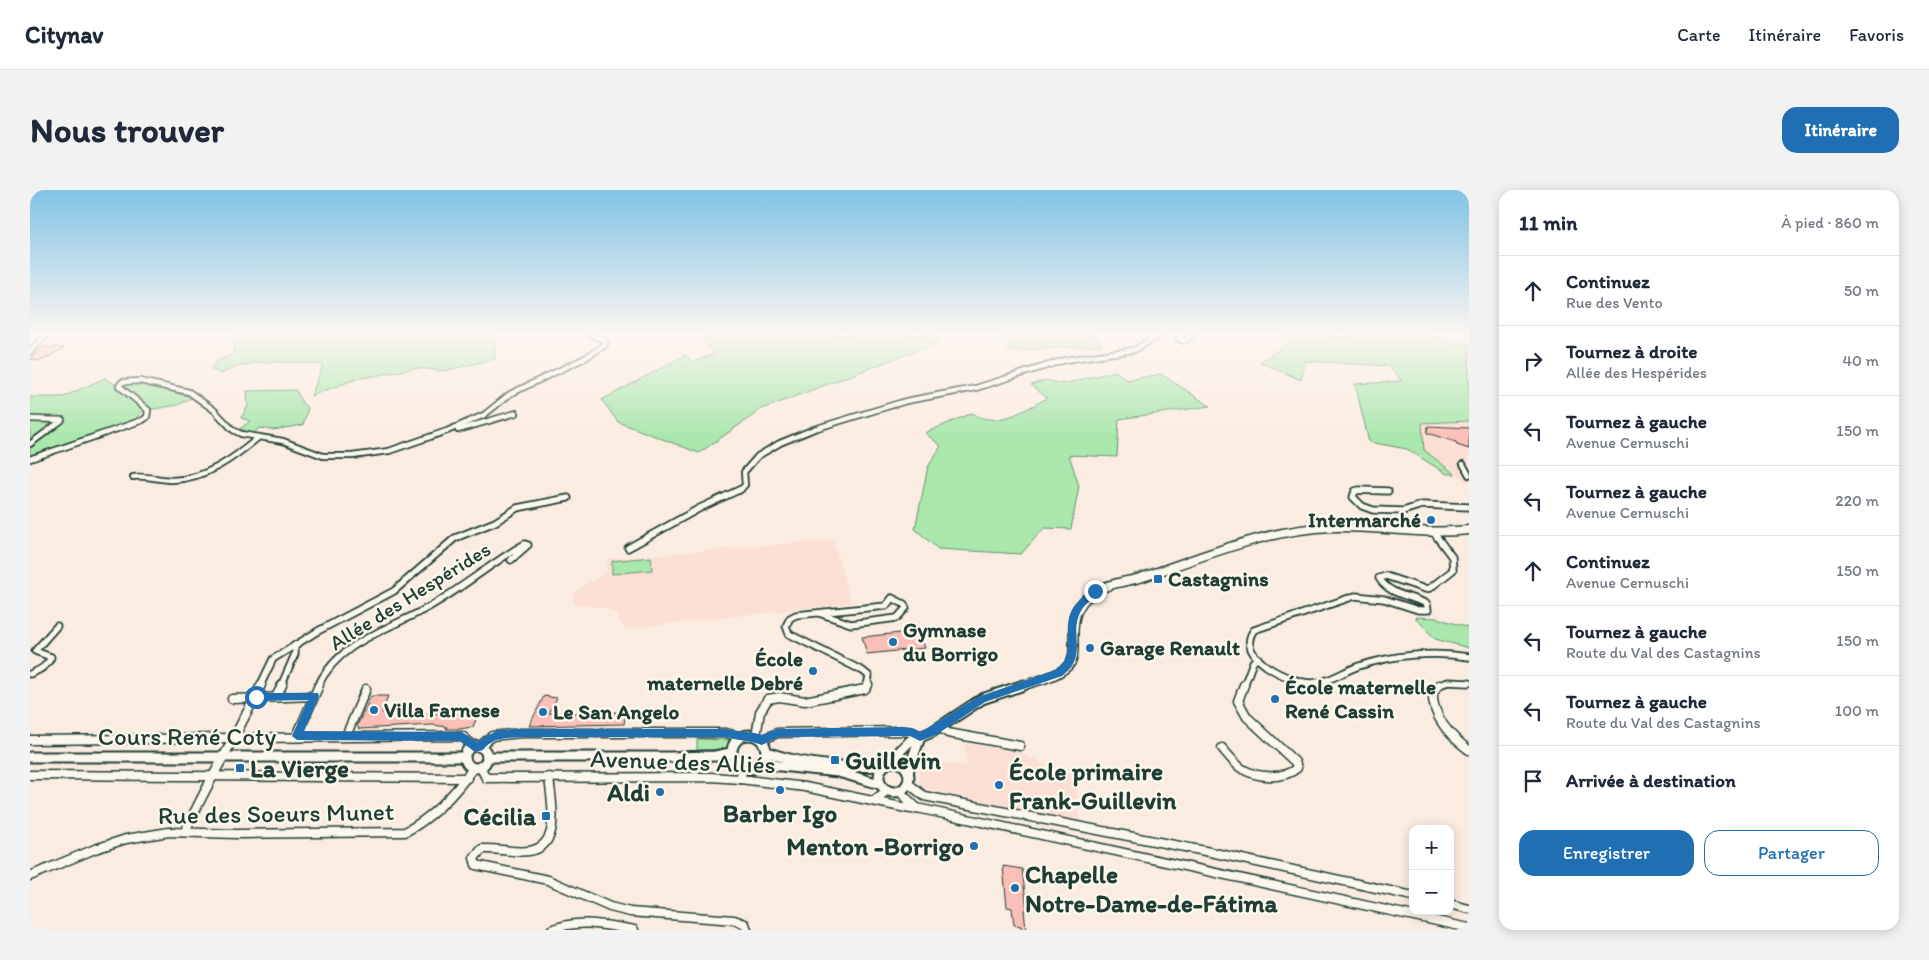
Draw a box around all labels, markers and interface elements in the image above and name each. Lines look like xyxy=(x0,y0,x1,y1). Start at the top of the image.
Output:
text: Citynav xyxy=(25,20,103,49)
text: Carte xyxy=(1677,24,1721,46)
text: Itinéraire xyxy=(1749,24,1821,46)
text: Favoris xyxy=(1849,24,1904,46)
button: Itinéraire xyxy=(1782,107,1899,153)
text: Nous trouver xyxy=(30,109,224,151)
text: 11 min xyxy=(1519,210,1577,235)
text: À pied · 860 m xyxy=(1781,213,1879,232)
text: Continuez xyxy=(1566,270,1650,293)
icon: ahead xyxy=(1519,277,1547,305)
text: 50 m xyxy=(1844,281,1879,300)
text: Rue des Vento xyxy=(1566,293,1663,312)
text: Tournez à droite xyxy=(1566,340,1698,363)
icon: right xyxy=(1519,347,1547,375)
text: 40 m xyxy=(1842,351,1879,370)
text: Allée des Hespérides xyxy=(1566,363,1707,382)
text: Tournez à gauche xyxy=(1566,410,1707,433)
icon: left xyxy=(1519,417,1547,445)
text: 150 m xyxy=(1836,421,1879,440)
text: Avenue Cernuschi xyxy=(1566,433,1689,452)
text: Tournez à gauche xyxy=(1566,480,1707,503)
icon: left xyxy=(1519,487,1547,515)
text: 220 m xyxy=(1835,491,1879,510)
text: Avenue Cernuschi xyxy=(1566,503,1689,522)
place label: Intermarché xyxy=(1308,507,1421,532)
marker: Intermarché xyxy=(1425,514,1437,526)
street label: Allée des Hespérides xyxy=(325,536,495,655)
text: Continuez xyxy=(1566,550,1650,573)
icon: ahead xyxy=(1519,557,1547,585)
text: 150 m xyxy=(1836,561,1879,580)
place label: Castagnins xyxy=(1168,566,1269,592)
marker: Castagnins xyxy=(1152,573,1164,585)
text: Avenue Cernuschi xyxy=(1566,573,1689,592)
route end xyxy=(1084,580,1107,603)
place label: Gymnase du Borrigo xyxy=(903,617,999,667)
text: Tournez à gauche xyxy=(1566,620,1707,643)
icon: left xyxy=(1519,627,1547,655)
text: 150 m xyxy=(1836,631,1879,650)
place label: Garage Renault xyxy=(1100,635,1240,661)
marker: Gymnase du Borrigo xyxy=(887,636,899,648)
marker: Garage Renault xyxy=(1084,642,1096,654)
text: Route du Val des Castagnins xyxy=(1566,643,1761,662)
place label: École maternelle Debré xyxy=(646,646,803,695)
marker: École maternelle Debré xyxy=(807,665,819,677)
place label: École maternelle René Cassin xyxy=(1285,674,1436,723)
route start xyxy=(245,686,268,709)
text: Tournez à gauche xyxy=(1566,690,1707,713)
marker: École maternelle René Cassin xyxy=(1269,693,1281,705)
place label: Villa Farnese xyxy=(384,697,500,722)
icon: left xyxy=(1519,697,1547,725)
place label: Le San Angelo xyxy=(553,699,680,725)
text: 100 m xyxy=(1835,701,1879,720)
marker: Villa Farnese xyxy=(368,704,380,716)
marker: Le San Angelo xyxy=(537,706,549,718)
text: Route du Val des Castagnins xyxy=(1566,713,1761,732)
street label: Cours René Coty xyxy=(98,721,276,751)
street label: Avenue des Alliés xyxy=(590,743,776,779)
place label: Guillevin xyxy=(845,745,942,775)
place label: La Vierge xyxy=(250,753,349,784)
marker: Guillevin xyxy=(829,754,841,766)
place label: École primaire Frank-Guillevin xyxy=(1009,756,1177,815)
marker: La Vierge xyxy=(234,762,246,774)
icon: arrive xyxy=(1519,767,1547,795)
text: Arrivée à destination xyxy=(1566,769,1736,792)
place label: Aldi xyxy=(606,777,650,807)
marker: École primaire Frank-Guillevin xyxy=(993,779,1005,791)
marker: Barber Igo xyxy=(774,784,786,796)
marker: Aldi xyxy=(654,786,666,798)
street label: Rue des Soeurs Munet xyxy=(158,796,394,830)
place label: Barber Igo xyxy=(723,798,837,829)
place label: Cécilia xyxy=(463,801,537,831)
marker: Cécilia xyxy=(540,810,552,822)
map controls xyxy=(1409,825,1454,915)
button: + xyxy=(1409,825,1454,870)
button: Enregistrer xyxy=(1519,830,1694,876)
button: Partager xyxy=(1704,830,1879,876)
place label: Menton -Borrigo xyxy=(786,831,964,862)
marker: Menton -Borrigo xyxy=(968,840,980,852)
place label: Chapelle Notre-Dame-de-Fátima xyxy=(1025,859,1279,918)
button: − xyxy=(1409,870,1454,915)
marker: Chapelle Notre-Dame-de-Fátima xyxy=(1009,882,1021,894)

